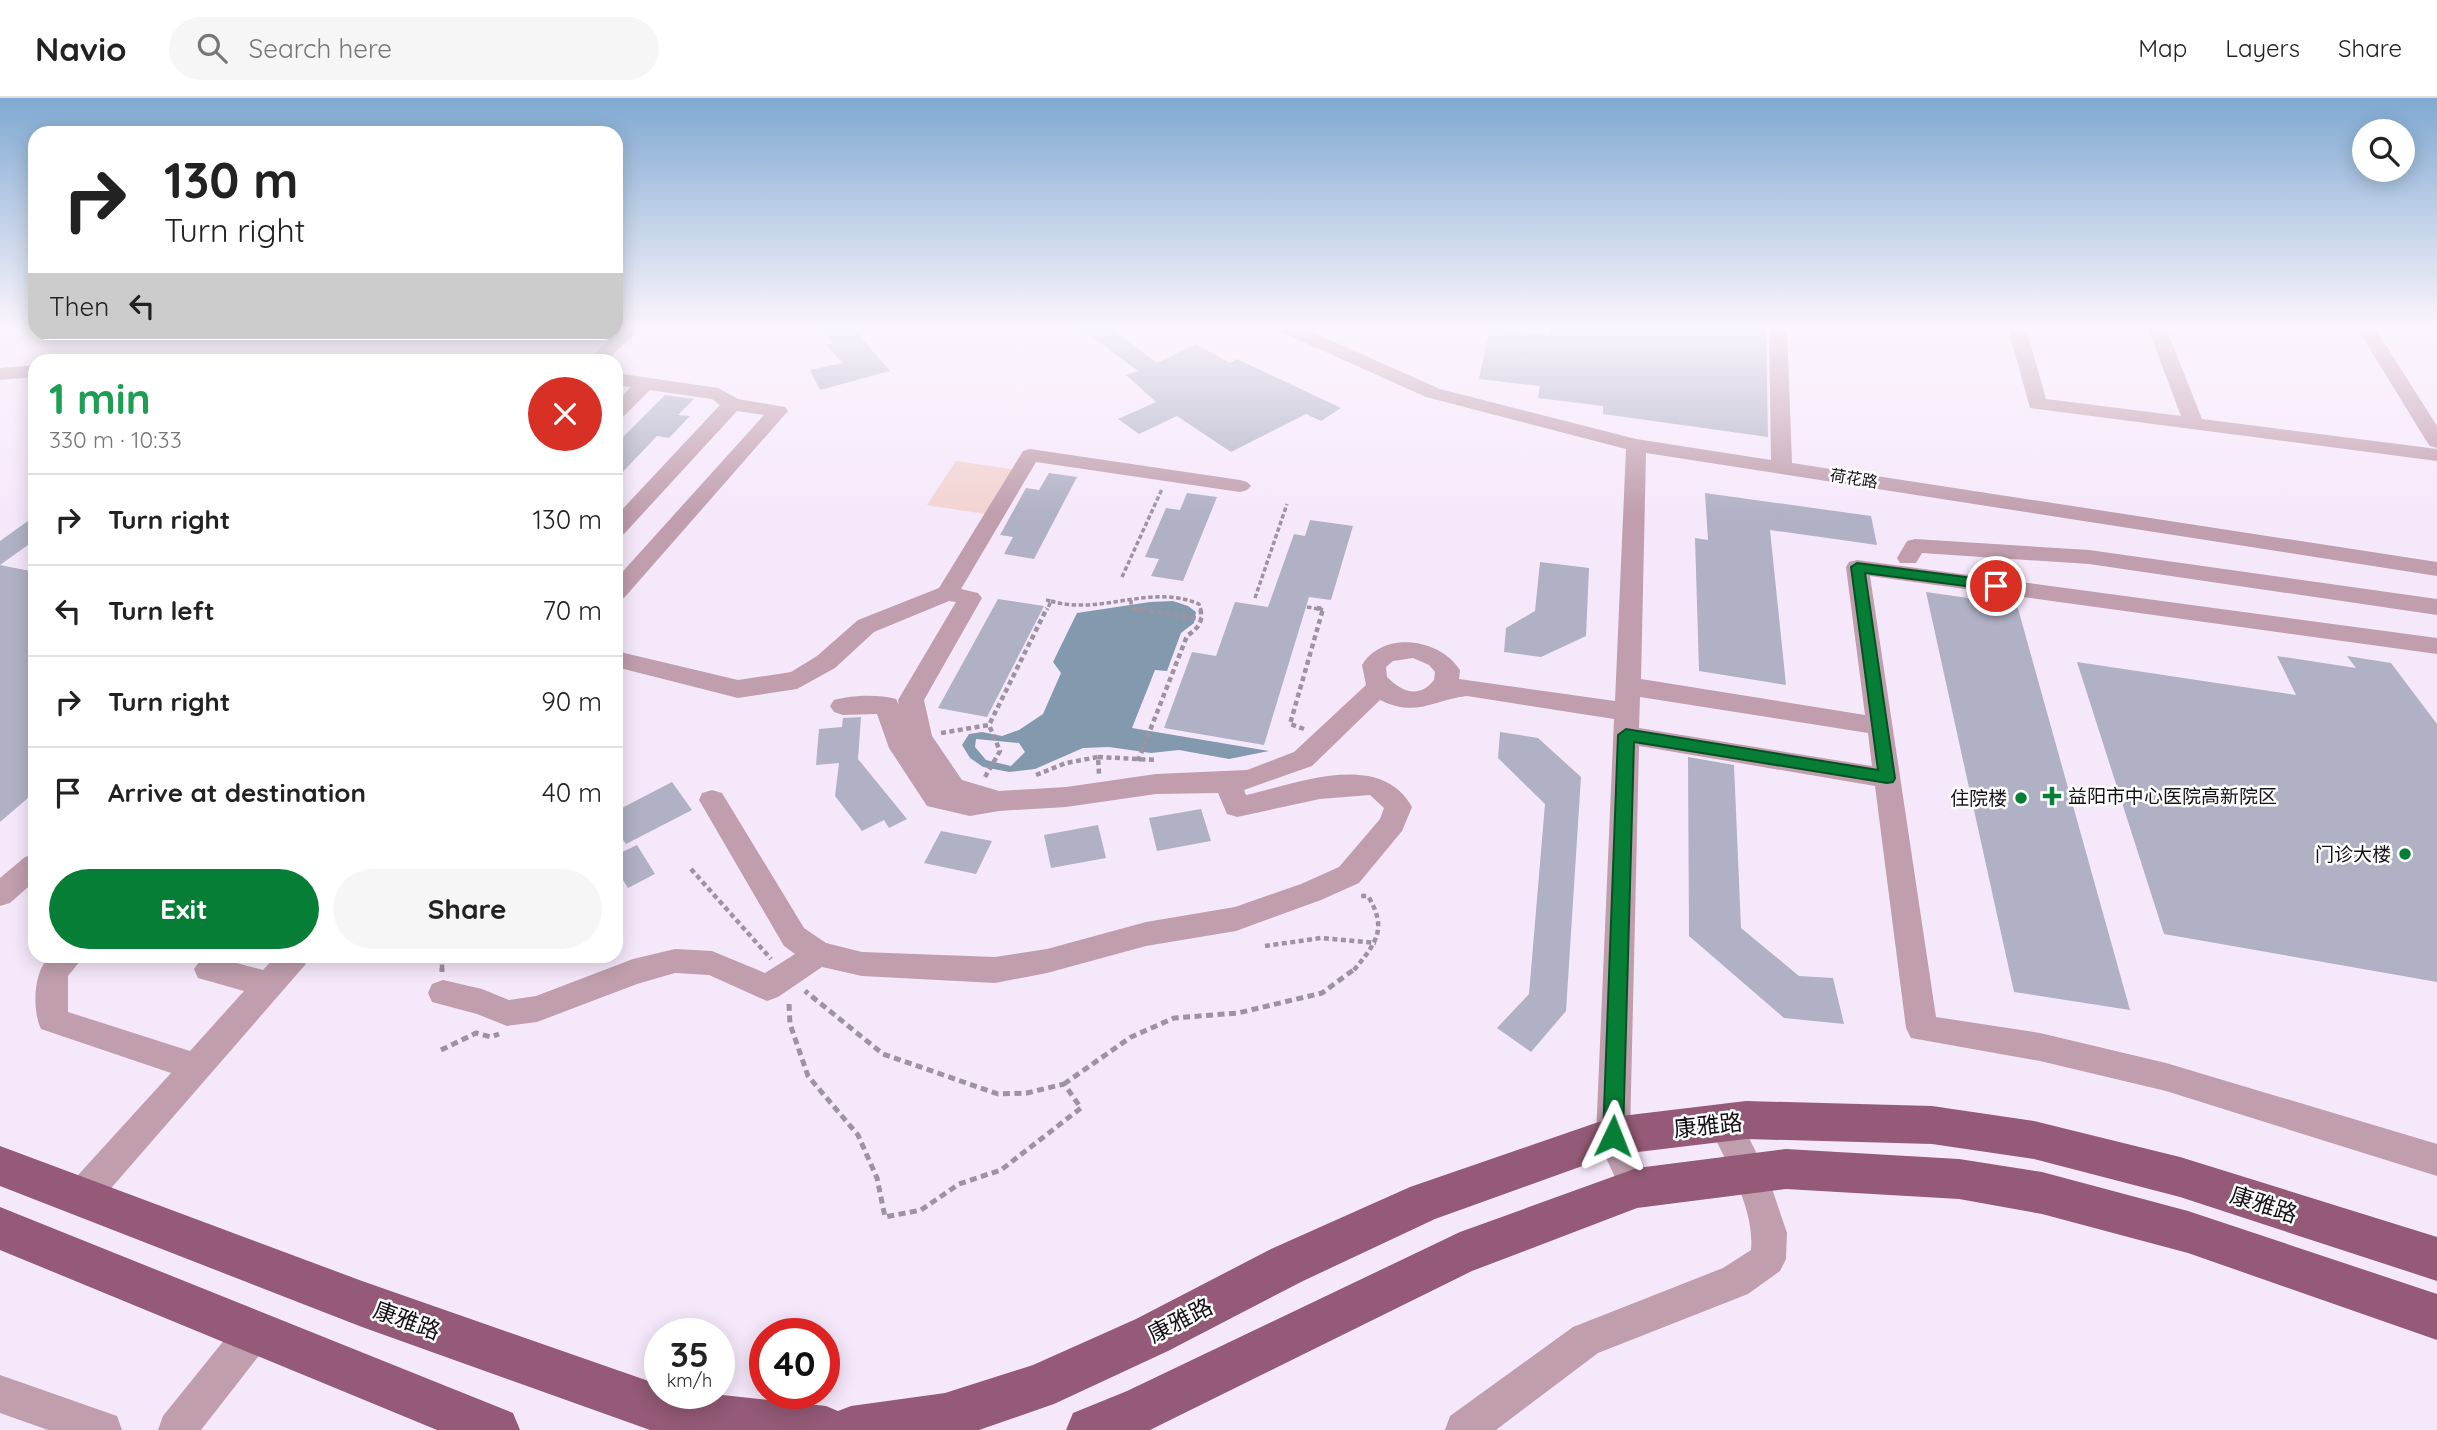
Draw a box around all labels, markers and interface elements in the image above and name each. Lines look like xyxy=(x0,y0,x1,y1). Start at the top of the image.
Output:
search box xyxy=(169,17,659,80)
text: Navio xyxy=(35,28,127,69)
icon: search xyxy=(193,29,231,67)
text: Search here xyxy=(249,32,392,65)
text: Map xyxy=(2138,33,2187,63)
text: Layers xyxy=(2225,33,2300,63)
text: Share xyxy=(2338,33,2402,63)
map controls xyxy=(2352,119,2415,182)
button: search xyxy=(2352,119,2415,182)
text: 130 m xyxy=(164,149,298,210)
icon: right xyxy=(49,154,140,245)
text: Turn right xyxy=(164,210,305,250)
icon: left xyxy=(123,287,161,325)
text: Then xyxy=(49,290,109,323)
text: 1 min xyxy=(49,372,151,425)
button: close xyxy=(528,377,602,451)
text: 330 m · 10:33 xyxy=(49,425,182,454)
street label: 荷花路 xyxy=(1829,464,1879,492)
icon: right xyxy=(49,501,87,539)
text: Turn right xyxy=(108,503,230,536)
text: 130 m xyxy=(532,503,602,536)
pin xyxy=(1966,556,2026,616)
icon: arrive xyxy=(1977,567,2015,605)
icon: left xyxy=(49,592,87,630)
text: Turn left xyxy=(108,594,215,627)
text: 70 m xyxy=(542,594,602,627)
icon: right xyxy=(49,683,87,721)
text: Turn right xyxy=(108,685,230,718)
text: 90 m xyxy=(541,685,602,718)
icon: arrive xyxy=(49,774,87,812)
text: Arrive at destination xyxy=(108,776,366,809)
text: 40 m xyxy=(542,776,602,809)
place label: 益阳市中心医院高新院区 xyxy=(2068,784,2277,808)
place label: 住院楼 xyxy=(1950,786,2007,810)
marker: 益阳市中心医院高新院区 xyxy=(2042,786,2062,806)
marker: 住院楼 xyxy=(2013,790,2029,806)
place label: 门诊大楼 xyxy=(2315,842,2391,866)
marker: 门诊大楼 xyxy=(2397,846,2413,862)
button: Exit xyxy=(49,869,319,949)
button: Share xyxy=(333,869,602,949)
position arrow xyxy=(1576,1099,1650,1173)
street label: 康雅路 xyxy=(1672,1107,1744,1143)
street label: 康雅路 xyxy=(2227,1180,2301,1228)
street label: 康雅路 xyxy=(1143,1291,1217,1349)
street label: 康雅路 xyxy=(370,1295,444,1345)
speed limit sign: 40 xyxy=(749,1318,840,1409)
text: 35 xyxy=(670,1332,709,1376)
text: km/h xyxy=(667,1369,712,1392)

